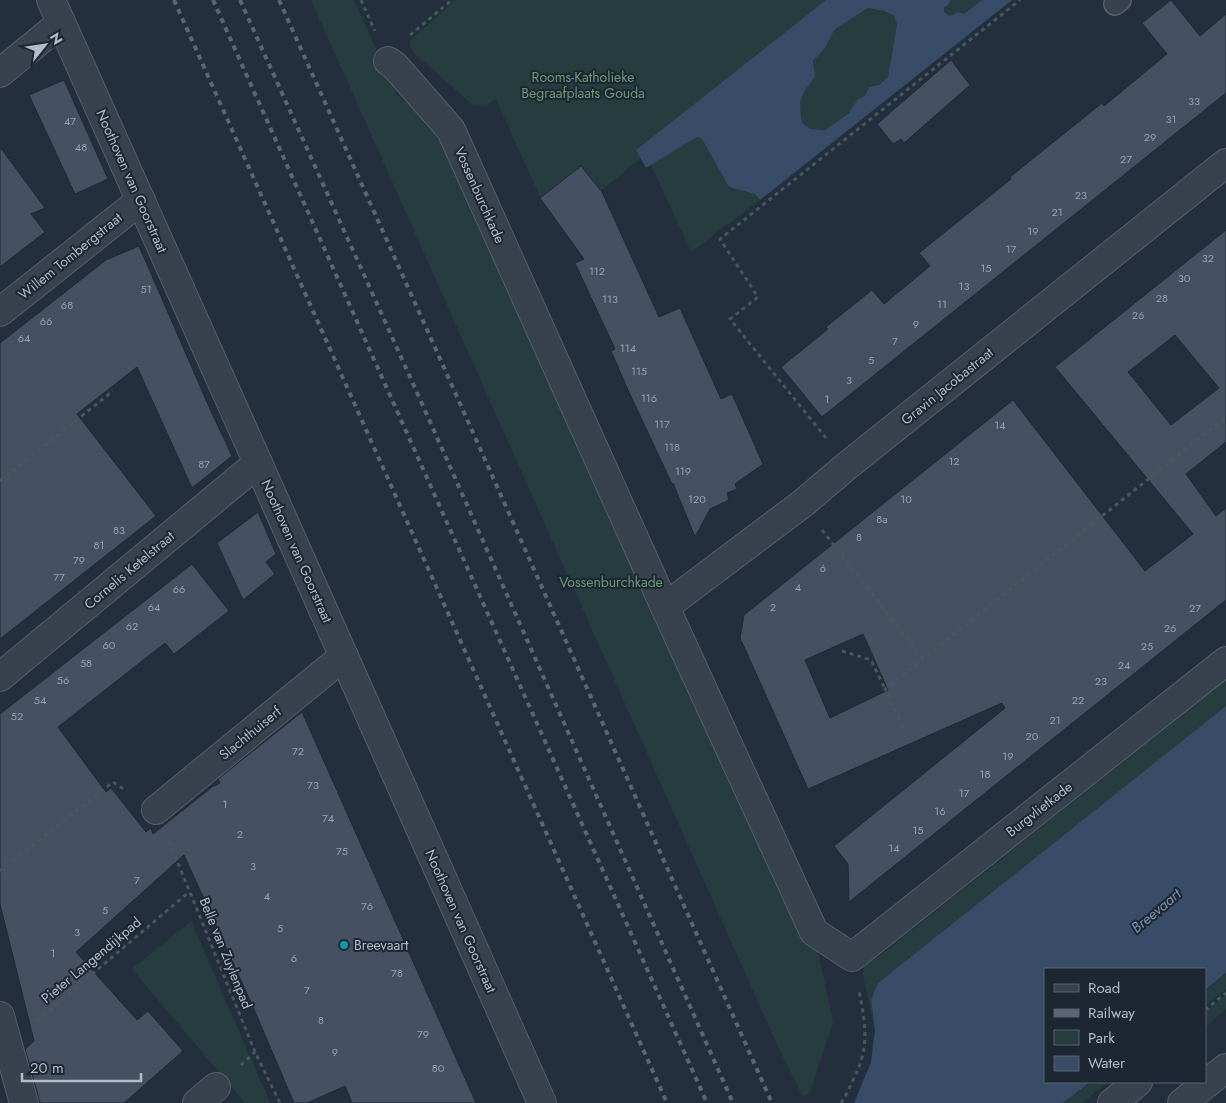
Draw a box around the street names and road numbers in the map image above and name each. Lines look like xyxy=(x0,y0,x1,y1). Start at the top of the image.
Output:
street label: Noothoven van Goorstraat xyxy=(91,106,173,256)
street label: Vossenburchkade xyxy=(450,144,510,246)
street label: Willem Tombergstraat xyxy=(14,207,127,304)
street label: Gravin Jacobastraat xyxy=(897,342,998,429)
street label: Noothoven van Goorstraat xyxy=(256,476,338,626)
street label: Cornelis Ketelstraat xyxy=(80,526,179,614)
street label: Slachthuiserf xyxy=(215,701,286,764)
street label: Burgvlietkade xyxy=(1002,777,1076,841)
street label: Noothoven van Goorstraat xyxy=(420,846,502,996)
street label: Belle van Zuylenpad xyxy=(195,894,257,1012)
street label: Pieter Langendijkpad xyxy=(37,912,145,1008)

